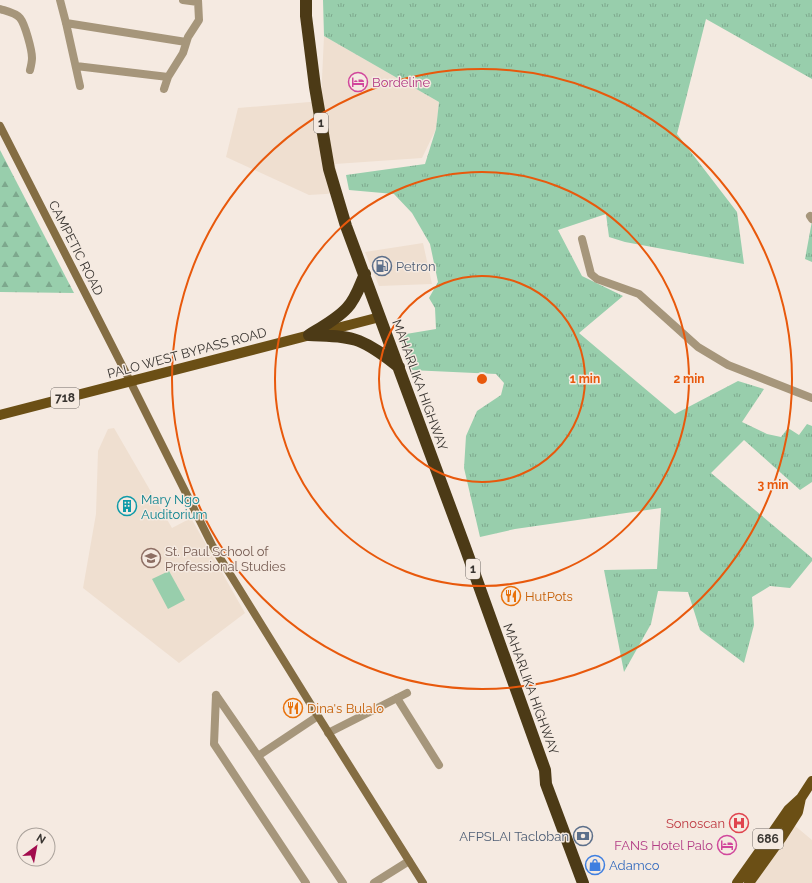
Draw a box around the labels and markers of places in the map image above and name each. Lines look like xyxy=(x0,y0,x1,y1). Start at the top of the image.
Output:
hotel icon: Bordeline xyxy=(347,71,369,93)
place label: Bordeline xyxy=(372,75,430,90)
fuel station icon: Petron xyxy=(371,255,393,277)
place label: Petron xyxy=(396,259,436,274)
centre of rings xyxy=(475,372,489,386)
place label: Mary Ngo Auditorium xyxy=(141,492,207,522)
building icon: Mary Ngo Auditorium xyxy=(116,495,138,517)
place label: St. Paul School of Professional Studies xyxy=(165,544,286,574)
school or university icon: St. Paul School of Professional Studies xyxy=(140,547,162,569)
restaurant icon: HutPots xyxy=(500,585,522,607)
place label: HutPots xyxy=(525,589,573,604)
restaurant icon: Dina's Bulalo xyxy=(282,697,304,719)
place label: Dina's Bulalo xyxy=(307,701,384,716)
hospital icon: Sonoscan xyxy=(728,812,750,834)
place label: Sonoscan xyxy=(666,816,725,831)
bank icon: AFPSLAI Tacloban xyxy=(572,825,594,847)
place label: AFPSLAI Tacloban xyxy=(459,829,569,844)
hotel icon: FANS Hotel Palo xyxy=(716,834,738,856)
place label: FANS Hotel Palo xyxy=(614,838,713,853)
shop icon: Adamco xyxy=(584,854,606,876)
place label: Adamco xyxy=(609,858,660,873)

